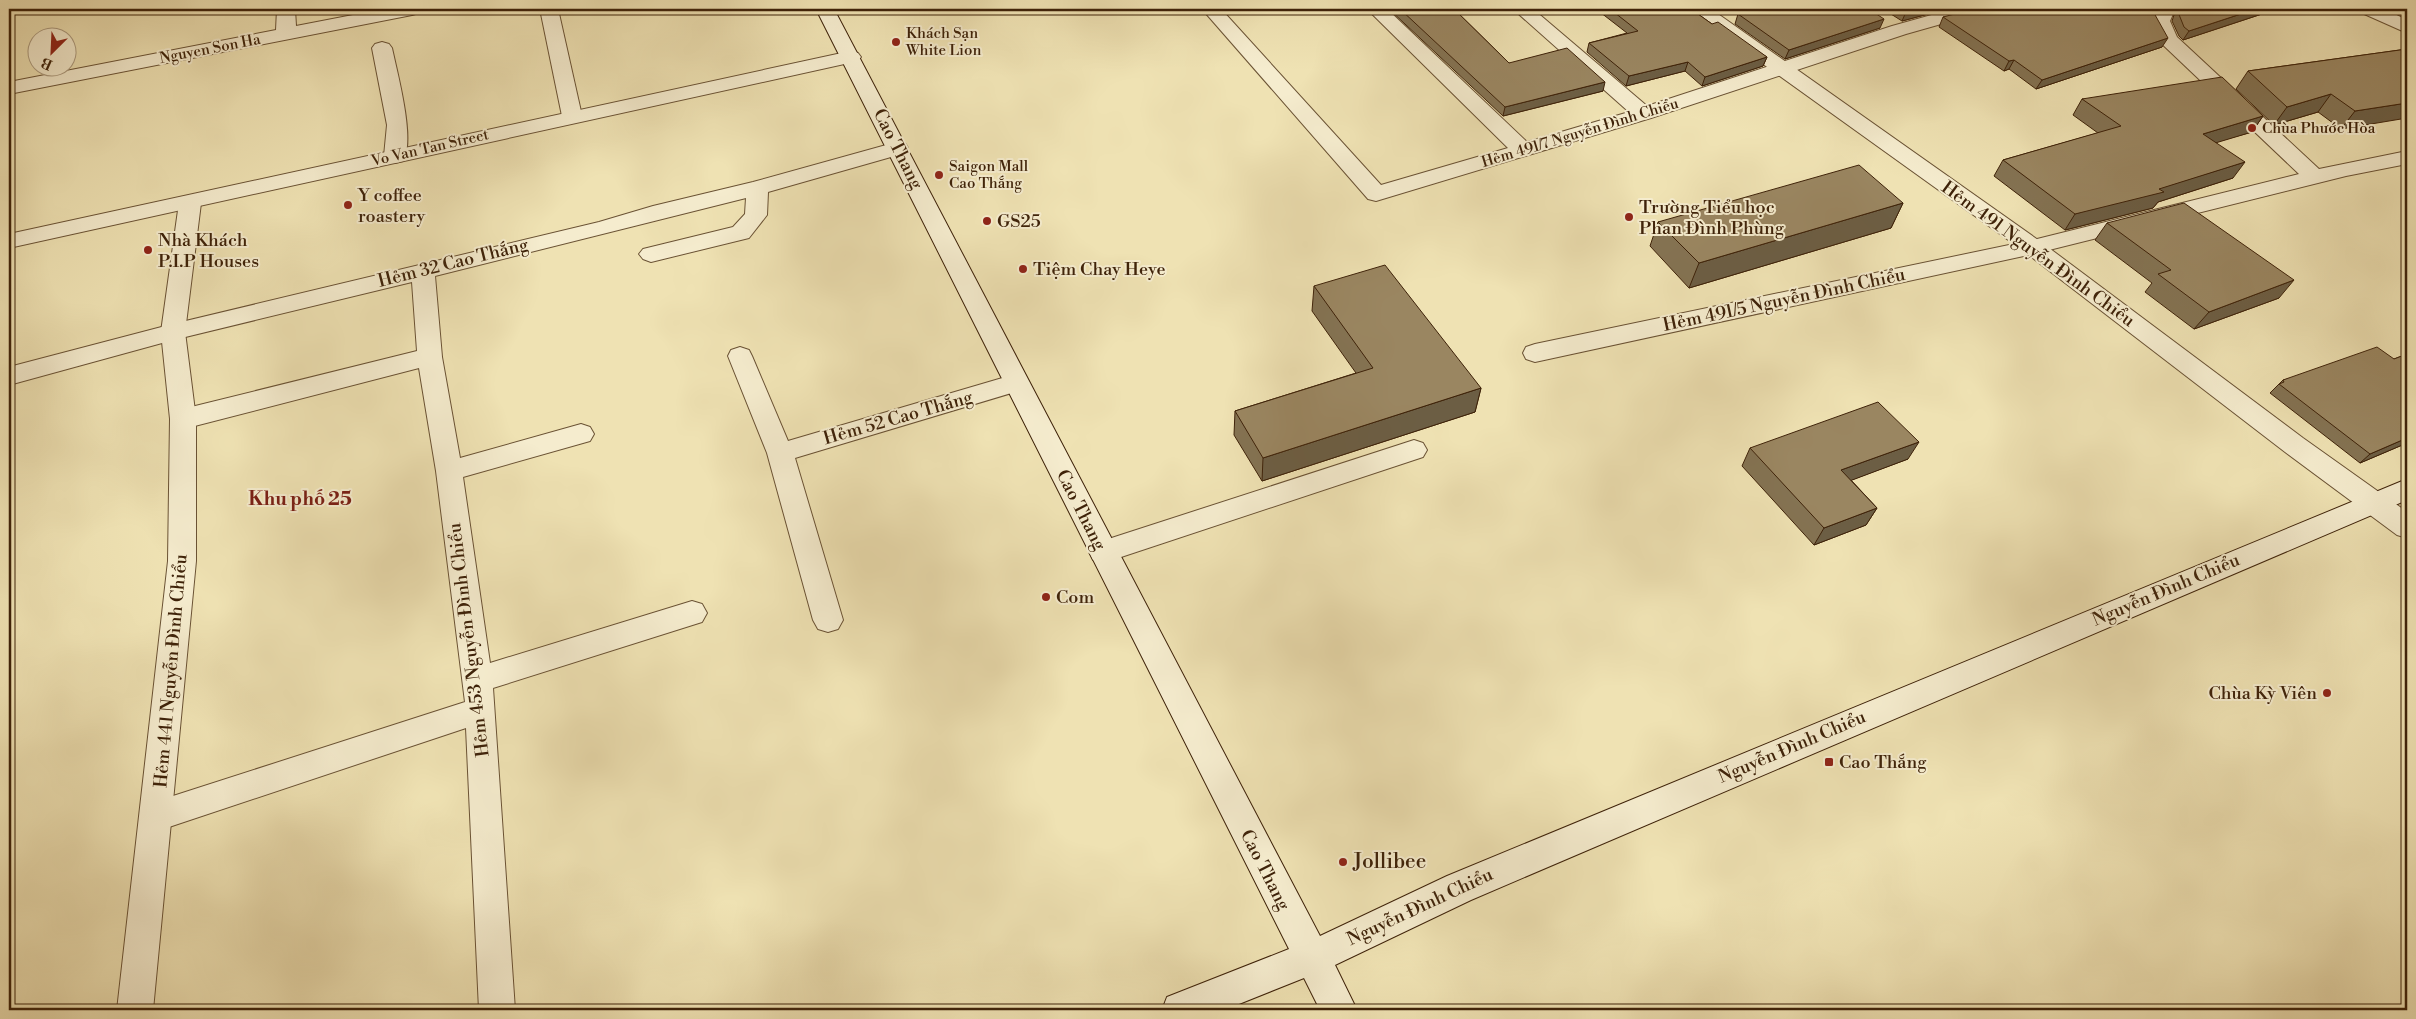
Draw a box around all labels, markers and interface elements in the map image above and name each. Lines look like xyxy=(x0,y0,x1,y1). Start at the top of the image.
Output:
place label: Khách Sạn White Lion xyxy=(905,24,981,60)
north arrow xyxy=(28,28,78,78)
street label: Nguyen Son Ha xyxy=(158,30,263,68)
marker: Khách Sạn White Lion xyxy=(890,36,902,48)
text: B xyxy=(39,53,56,73)
street label: Hẻm 491/7 Nguyễn Ðình Chiểu xyxy=(1479,94,1681,172)
street label: Cao Thang xyxy=(868,105,928,194)
place label: Chùa Phước Hòa xyxy=(2262,119,2376,138)
marker: Chùa Phước Hòa xyxy=(2246,122,2258,134)
street label: Vo Van Tan Street xyxy=(368,125,491,171)
place label: Saigon Mall Cao Thắng xyxy=(949,157,1029,193)
marker: Saigon Mall Cao Thắng xyxy=(933,169,945,181)
street label: Hẻm 491 Nguyễn Ðình Chiểu xyxy=(1937,176,2140,332)
place label: Y coffee roastery xyxy=(357,184,426,228)
place label: Trường Tiểu học Phan Đình Phùng xyxy=(1639,196,1785,240)
marker: Y coffee roastery xyxy=(342,199,354,211)
place label: GS25 xyxy=(997,210,1041,233)
marker: Trường Tiểu học Phan Đình Phùng xyxy=(1623,211,1635,223)
marker: GS25 xyxy=(981,215,993,227)
place label: Nhà Khách P.I.P Houses xyxy=(158,229,259,273)
street label: Hẻm 32 Cao Thắng xyxy=(375,233,531,293)
marker: Nhà Khách P.I.P Houses xyxy=(142,244,154,256)
place label: Tiệm Chay Heye xyxy=(1033,258,1166,281)
marker: Tiệm Chay Heye xyxy=(1017,263,1029,275)
street label: Hẻm 491/5 Nguyễn Ðình Chiểu xyxy=(1661,263,1908,337)
street label: Hẻm 52 Cao Thắng xyxy=(821,385,976,450)
street label: Cao Thang xyxy=(1051,466,1111,555)
district label: Khu phố 25 xyxy=(248,487,352,511)
street label: Hẻm 453 Nguyễn Ðình Chiểu xyxy=(443,521,495,758)
street label: Nguyễn Đình Chiểu xyxy=(2089,548,2244,632)
street label: Hẻm 441 Nguyễn Đình Chiểu xyxy=(149,552,193,789)
place label: Com xyxy=(1056,586,1094,609)
marker: Com xyxy=(1040,591,1052,603)
place label: Chùa Kỳ Viên xyxy=(2208,682,2317,705)
marker: Chùa Kỳ Viên xyxy=(2321,687,2333,699)
street label: Nguyễn Đình Chiểu xyxy=(1715,705,1870,789)
place label: Cao Thắng xyxy=(1839,751,1927,774)
marker: Cao Thắng xyxy=(1823,756,1835,768)
street label: Cao Thang xyxy=(1235,826,1295,915)
place label: Jollibee xyxy=(1352,849,1426,875)
marker: Jollibee xyxy=(1337,856,1349,868)
street label: Nguyễn Đình Chiểu xyxy=(1343,863,1497,951)

